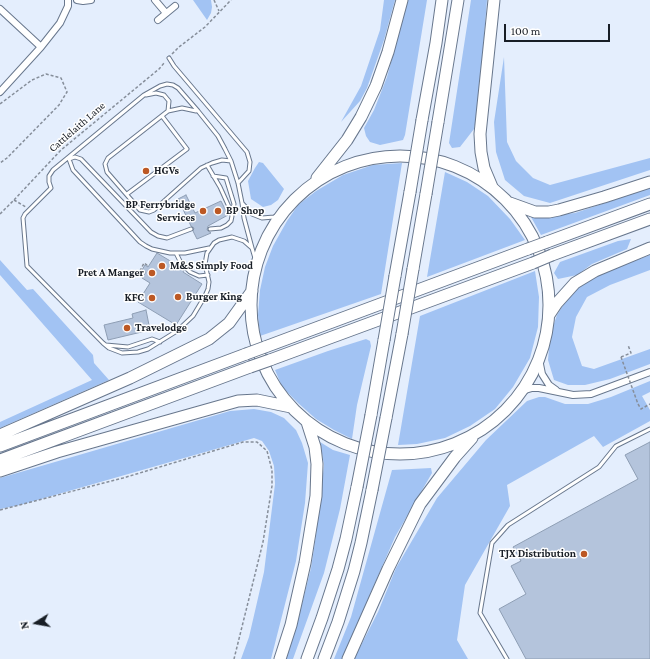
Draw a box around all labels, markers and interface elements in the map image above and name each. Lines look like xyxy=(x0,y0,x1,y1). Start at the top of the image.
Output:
scale bar xyxy=(506,16,612,42)
text: 100 m xyxy=(511,24,540,38)
street label: Cattlelaith Lane xyxy=(46,99,108,155)
place label: HGVs xyxy=(154,164,179,178)
marker: HGVs xyxy=(141,166,151,176)
place label: BP Ferrybridge Services xyxy=(125,198,195,224)
place label: BP Shop xyxy=(226,204,264,218)
marker: BP Ferrybridge Services xyxy=(198,206,208,216)
marker: BP Shop xyxy=(213,206,223,216)
place label: M&S Simply Food xyxy=(170,259,253,273)
marker: M&S Simply Food xyxy=(157,261,167,271)
place label: Pret A Manger xyxy=(78,266,144,280)
marker: Pret A Manger xyxy=(147,268,157,278)
place label: Burger King xyxy=(186,290,242,304)
place label: KFC xyxy=(125,291,144,305)
marker: Burger King xyxy=(173,292,183,302)
marker: KFC xyxy=(147,293,157,303)
place label: Travelodge xyxy=(135,321,187,335)
marker: Travelodge xyxy=(122,323,132,333)
place label: TJX Distribution xyxy=(499,547,576,561)
marker: TJX Distribution xyxy=(579,549,589,559)
north arrow xyxy=(16,603,56,643)
text: N xyxy=(18,620,31,630)

